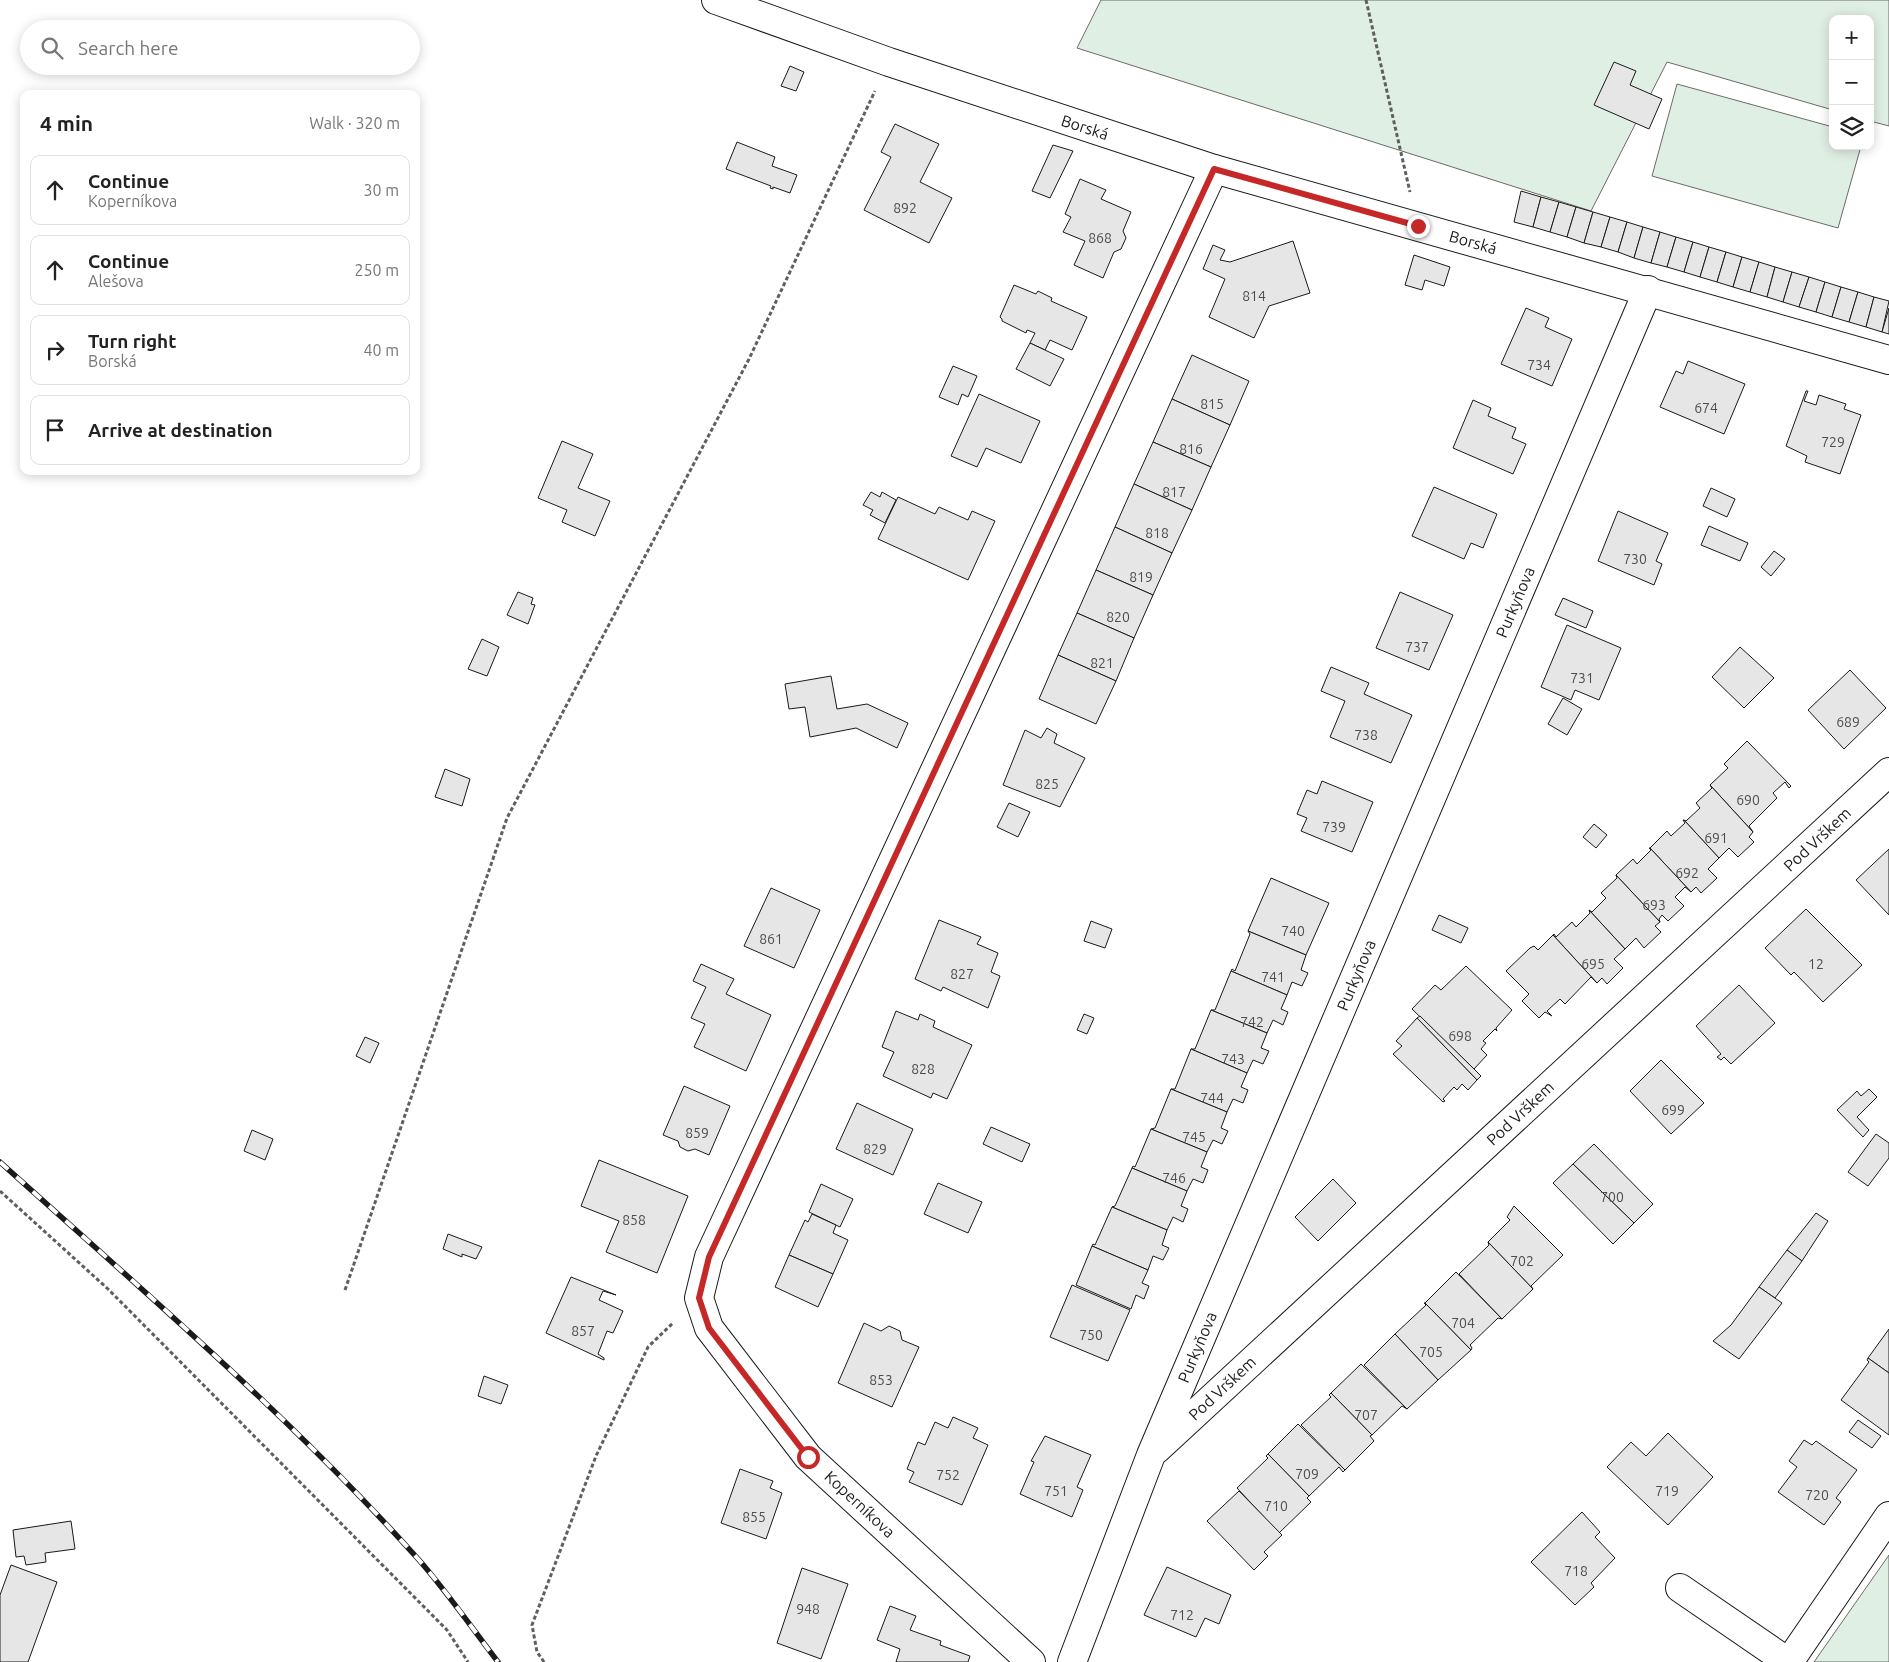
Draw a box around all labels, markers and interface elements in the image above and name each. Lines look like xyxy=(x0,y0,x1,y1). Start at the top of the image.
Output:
map controls xyxy=(1829,15,1874,150)
button: + xyxy=(1829,15,1874,60)
search box xyxy=(20,20,420,75)
icon: search xyxy=(38,34,66,62)
text: Search here xyxy=(78,37,178,59)
button: − xyxy=(1829,60,1874,105)
button: layers xyxy=(1829,105,1874,150)
text: 4 min xyxy=(40,111,93,135)
street label: Borská xyxy=(1059,111,1111,143)
text: Walk · 320 m xyxy=(309,114,400,132)
text: Continue xyxy=(88,170,169,192)
icon: ahead xyxy=(41,176,69,204)
text: 30 m xyxy=(363,181,399,199)
text: Koperníkova xyxy=(88,192,177,210)
house number: 892 xyxy=(893,200,917,216)
route end xyxy=(1407,215,1430,238)
street label: Borská xyxy=(1447,227,1499,257)
house number: 868 xyxy=(1088,230,1112,246)
text: Continue xyxy=(88,250,169,272)
icon: ahead xyxy=(41,256,69,284)
text: 250 m xyxy=(354,261,399,279)
text: Alešova xyxy=(88,272,144,290)
house number: 814 xyxy=(1242,288,1266,304)
text: Turn right xyxy=(88,330,176,352)
icon: right xyxy=(41,336,69,364)
text: 40 m xyxy=(363,341,399,359)
text: Borská xyxy=(88,352,137,370)
house number: 734 xyxy=(1527,357,1551,373)
house number: 815 xyxy=(1200,396,1224,412)
house number: 674 xyxy=(1694,400,1718,416)
icon: arrive xyxy=(41,416,69,444)
text: Arrive at destination xyxy=(88,419,273,441)
house number: 729 xyxy=(1821,434,1845,450)
house number: 816 xyxy=(1179,441,1203,457)
house number: 817 xyxy=(1162,484,1186,500)
house number: 818 xyxy=(1145,525,1169,541)
house number: 730 xyxy=(1623,551,1647,567)
street label: Purkyňova xyxy=(1492,564,1538,640)
house number: 819 xyxy=(1129,569,1153,585)
house number: 820 xyxy=(1106,609,1130,625)
house number: 737 xyxy=(1405,639,1429,655)
house number: 821 xyxy=(1090,655,1114,671)
house number: 731 xyxy=(1570,670,1594,686)
house number: 689 xyxy=(1836,714,1860,730)
house number: 738 xyxy=(1354,727,1378,743)
house number: 825 xyxy=(1035,776,1059,792)
house number: 690 xyxy=(1736,792,1760,808)
street label: Pod Vrškem xyxy=(1780,803,1854,875)
house number: 739 xyxy=(1322,819,1346,835)
house number: 691 xyxy=(1704,830,1728,846)
house number: 692 xyxy=(1675,865,1699,881)
house number: 693 xyxy=(1642,897,1666,913)
house number: 740 xyxy=(1281,923,1305,939)
house number: 861 xyxy=(759,931,783,947)
street label: Purkyňova xyxy=(1333,937,1379,1013)
house number: 695 xyxy=(1581,956,1605,972)
house number: 12 xyxy=(1808,956,1824,972)
house number: 827 xyxy=(950,966,974,982)
house number: 741 xyxy=(1261,969,1285,985)
house number: 742 xyxy=(1240,1014,1264,1030)
house number: 698 xyxy=(1448,1028,1472,1044)
house number: 743 xyxy=(1221,1051,1245,1067)
house number: 828 xyxy=(911,1061,935,1077)
street label: Pod Vrškem xyxy=(1483,1077,1557,1149)
house number: 744 xyxy=(1200,1090,1224,1106)
house number: 699 xyxy=(1661,1102,1685,1118)
house number: 859 xyxy=(685,1125,709,1141)
house number: 745 xyxy=(1182,1129,1206,1145)
house number: 829 xyxy=(863,1141,887,1157)
house number: 746 xyxy=(1162,1170,1186,1186)
house number: 700 xyxy=(1600,1189,1624,1205)
house number: 858 xyxy=(622,1212,646,1228)
house number: 702 xyxy=(1510,1253,1534,1269)
street label: Purkyňova xyxy=(1174,1309,1220,1385)
house number: 704 xyxy=(1451,1315,1475,1331)
house number: 857 xyxy=(571,1323,595,1339)
house number: 750 xyxy=(1079,1327,1103,1343)
house number: 705 xyxy=(1419,1344,1443,1360)
street label: Pod Vrškem xyxy=(1185,1352,1259,1424)
house number: 853 xyxy=(869,1372,893,1388)
house number: 707 xyxy=(1354,1407,1378,1423)
route start xyxy=(797,1446,820,1469)
house number: 709 xyxy=(1295,1466,1319,1482)
street label: Koperníkova xyxy=(821,1467,899,1541)
house number: 752 xyxy=(936,1467,960,1483)
house number: 751 xyxy=(1044,1483,1068,1499)
house number: 719 xyxy=(1655,1483,1679,1499)
house number: 720 xyxy=(1805,1487,1829,1503)
house number: 710 xyxy=(1264,1498,1288,1514)
house number: 855 xyxy=(742,1509,766,1525)
house number: 718 xyxy=(1564,1563,1588,1579)
house number: 948 xyxy=(796,1601,820,1617)
house number: 712 xyxy=(1170,1607,1194,1623)

